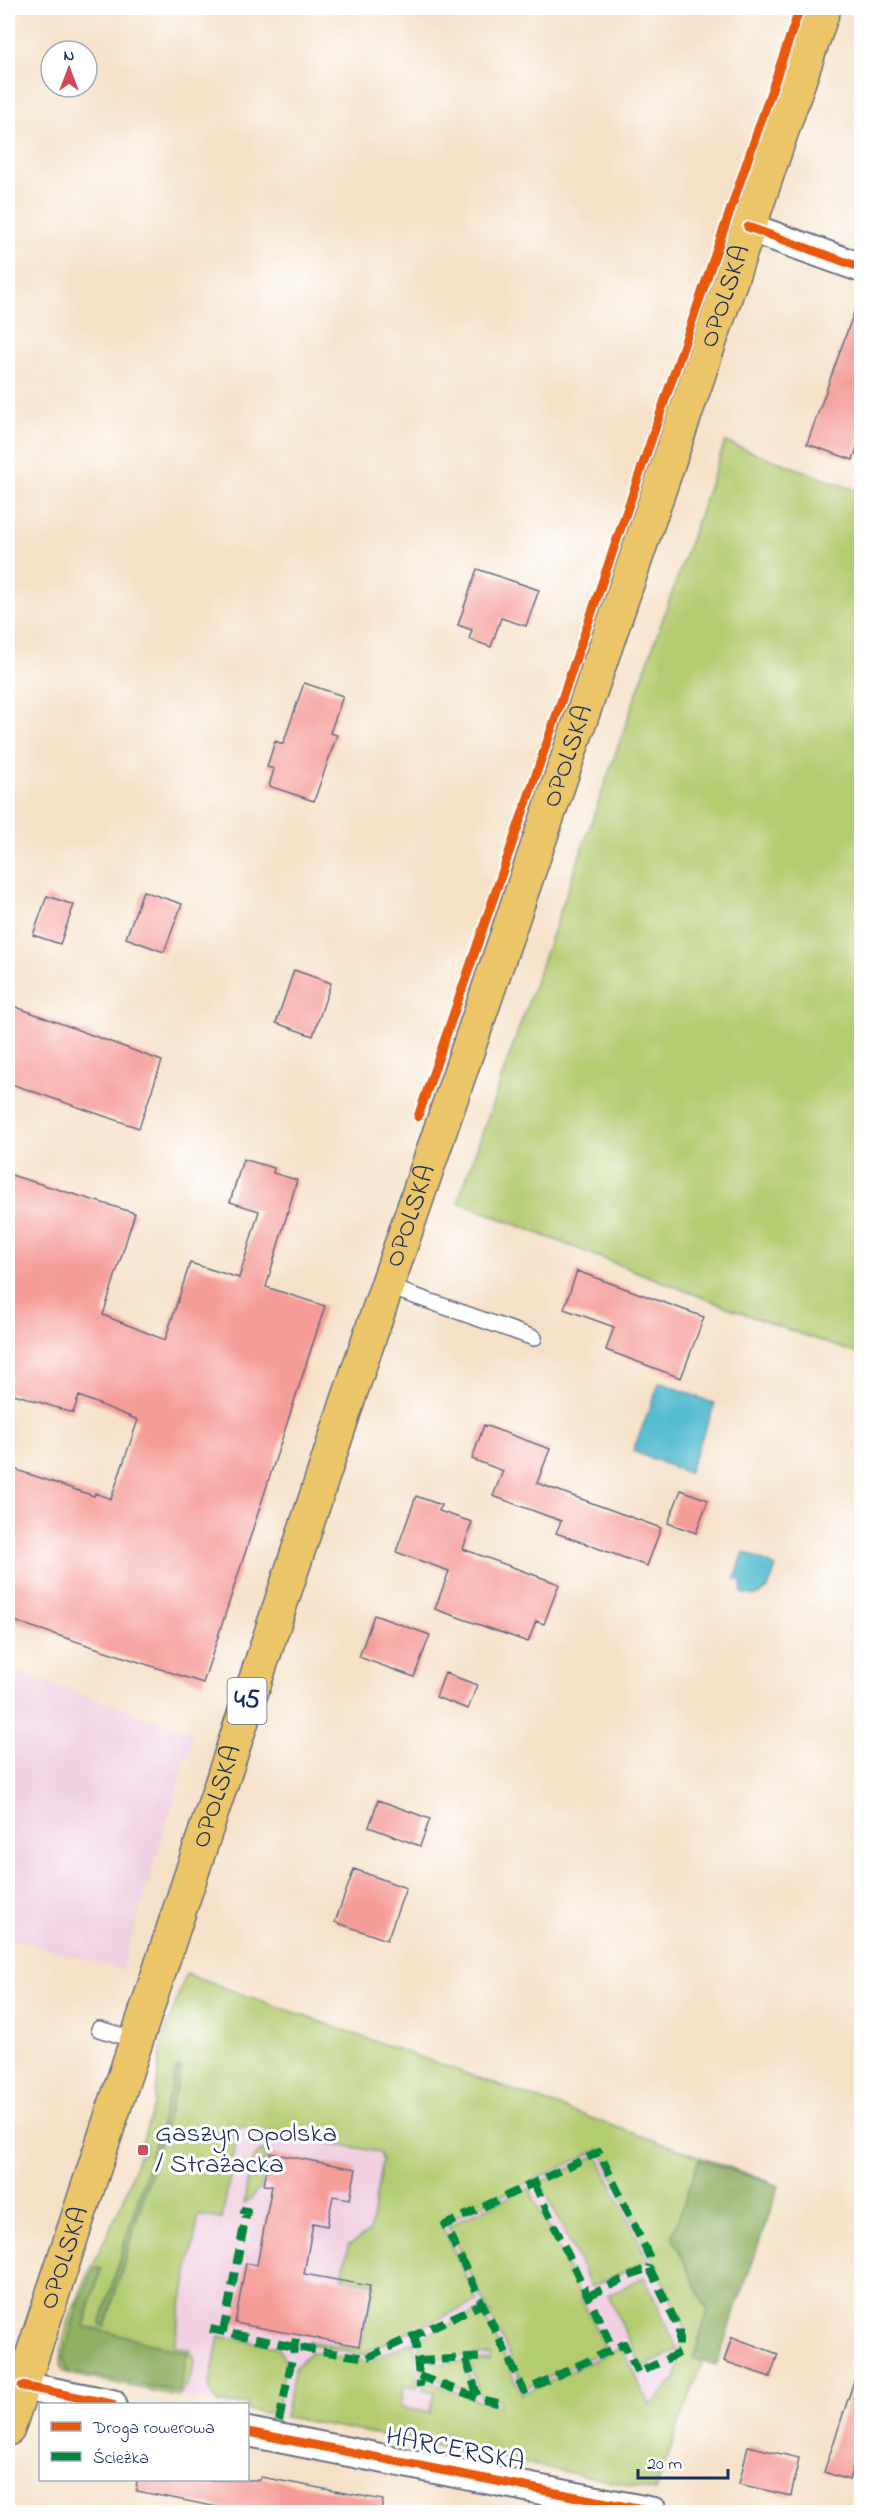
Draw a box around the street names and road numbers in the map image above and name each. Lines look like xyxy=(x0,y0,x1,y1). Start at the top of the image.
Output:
street label: OPOLSKA xyxy=(690,240,761,353)
street label: OPOLSKA xyxy=(532,700,604,813)
street label: OPOLSKA xyxy=(375,1159,447,1273)
road number: 45 xyxy=(228,1678,266,1724)
street label: OPOLSKA xyxy=(182,1740,252,1853)
street label: OPOLSKA xyxy=(29,2201,100,2315)
street label: HARCERSKA xyxy=(382,2417,528,2483)

